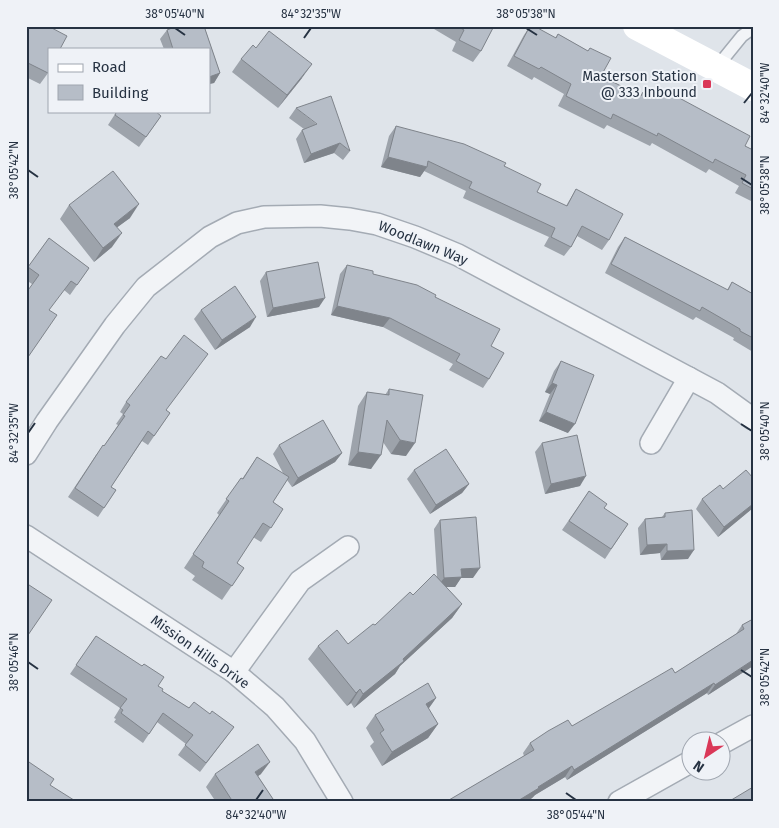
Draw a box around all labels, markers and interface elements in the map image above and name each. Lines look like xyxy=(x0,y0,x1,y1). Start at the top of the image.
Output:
text: 38°05'40"N xyxy=(145,7,205,21)
text: 84°32'35"W xyxy=(281,7,341,21)
text: 38°05'38"N xyxy=(496,7,556,21)
legend xyxy=(48,48,210,112)
text: Road xyxy=(92,58,127,76)
text: 84°32'40"W xyxy=(758,62,772,123)
place label: Masterson Station @ 333 Inbound xyxy=(582,68,697,101)
marker: Masterson Station @ 333 Inbound xyxy=(701,78,713,90)
text: Building xyxy=(92,84,148,102)
text: 38°05'42"N xyxy=(7,141,21,199)
text: 38°05'38"N xyxy=(758,155,772,215)
street label: Woodlawn Way xyxy=(376,217,470,269)
text: 38°05'40"N xyxy=(758,401,772,461)
text: 84°32'35"W xyxy=(7,403,21,463)
street label: Mission Hills Drive xyxy=(147,612,253,692)
text: 38°05'46"N xyxy=(7,633,21,691)
text: 38°05'42"N xyxy=(758,648,772,706)
north arrow xyxy=(682,730,732,780)
text: N xyxy=(690,757,708,776)
text: 84°32'40"W xyxy=(226,808,287,822)
text: 38°05'44"N xyxy=(547,808,605,822)

